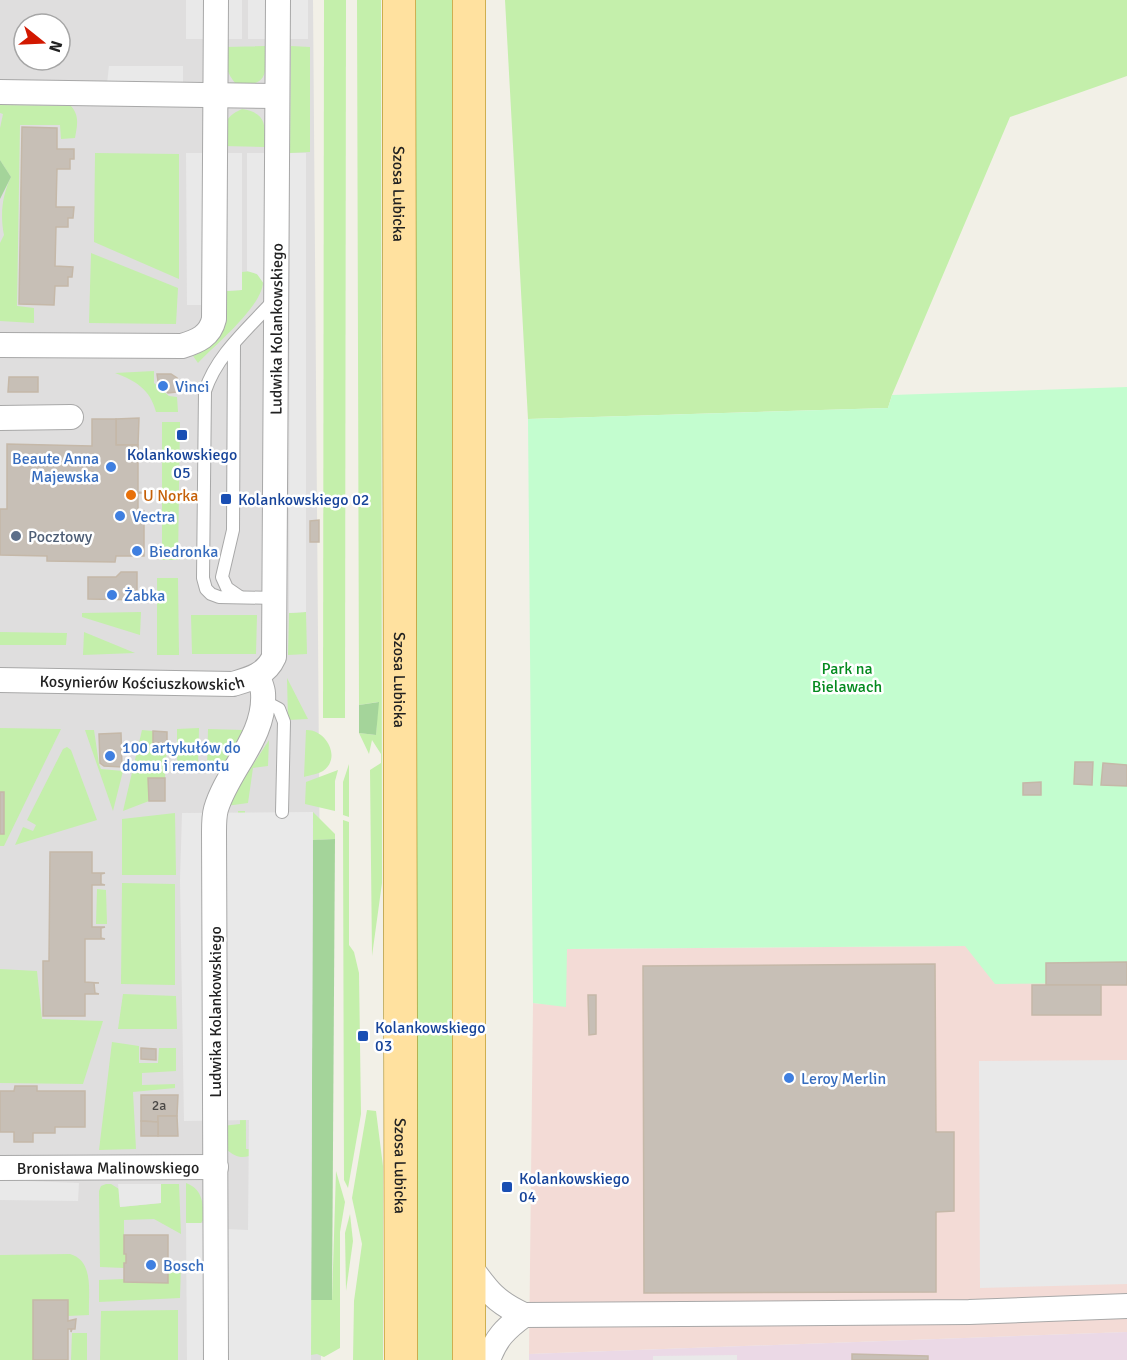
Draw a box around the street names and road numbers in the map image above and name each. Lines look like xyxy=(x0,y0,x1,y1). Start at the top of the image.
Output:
street label: Szosa Lubicka xyxy=(388,146,408,242)
street label: Ludwika Kolankowskiego xyxy=(266,243,288,415)
street label: Szosa Lubicka xyxy=(389,632,409,728)
street label: Kosynierów Kościuszkowskich xyxy=(39,672,247,695)
street label: Ludwika Kolankowskiego xyxy=(206,926,226,1098)
street label: Szosa Lubicka xyxy=(390,1118,410,1214)
street label: Bronisława Malinowskiego xyxy=(17,1158,199,1179)

